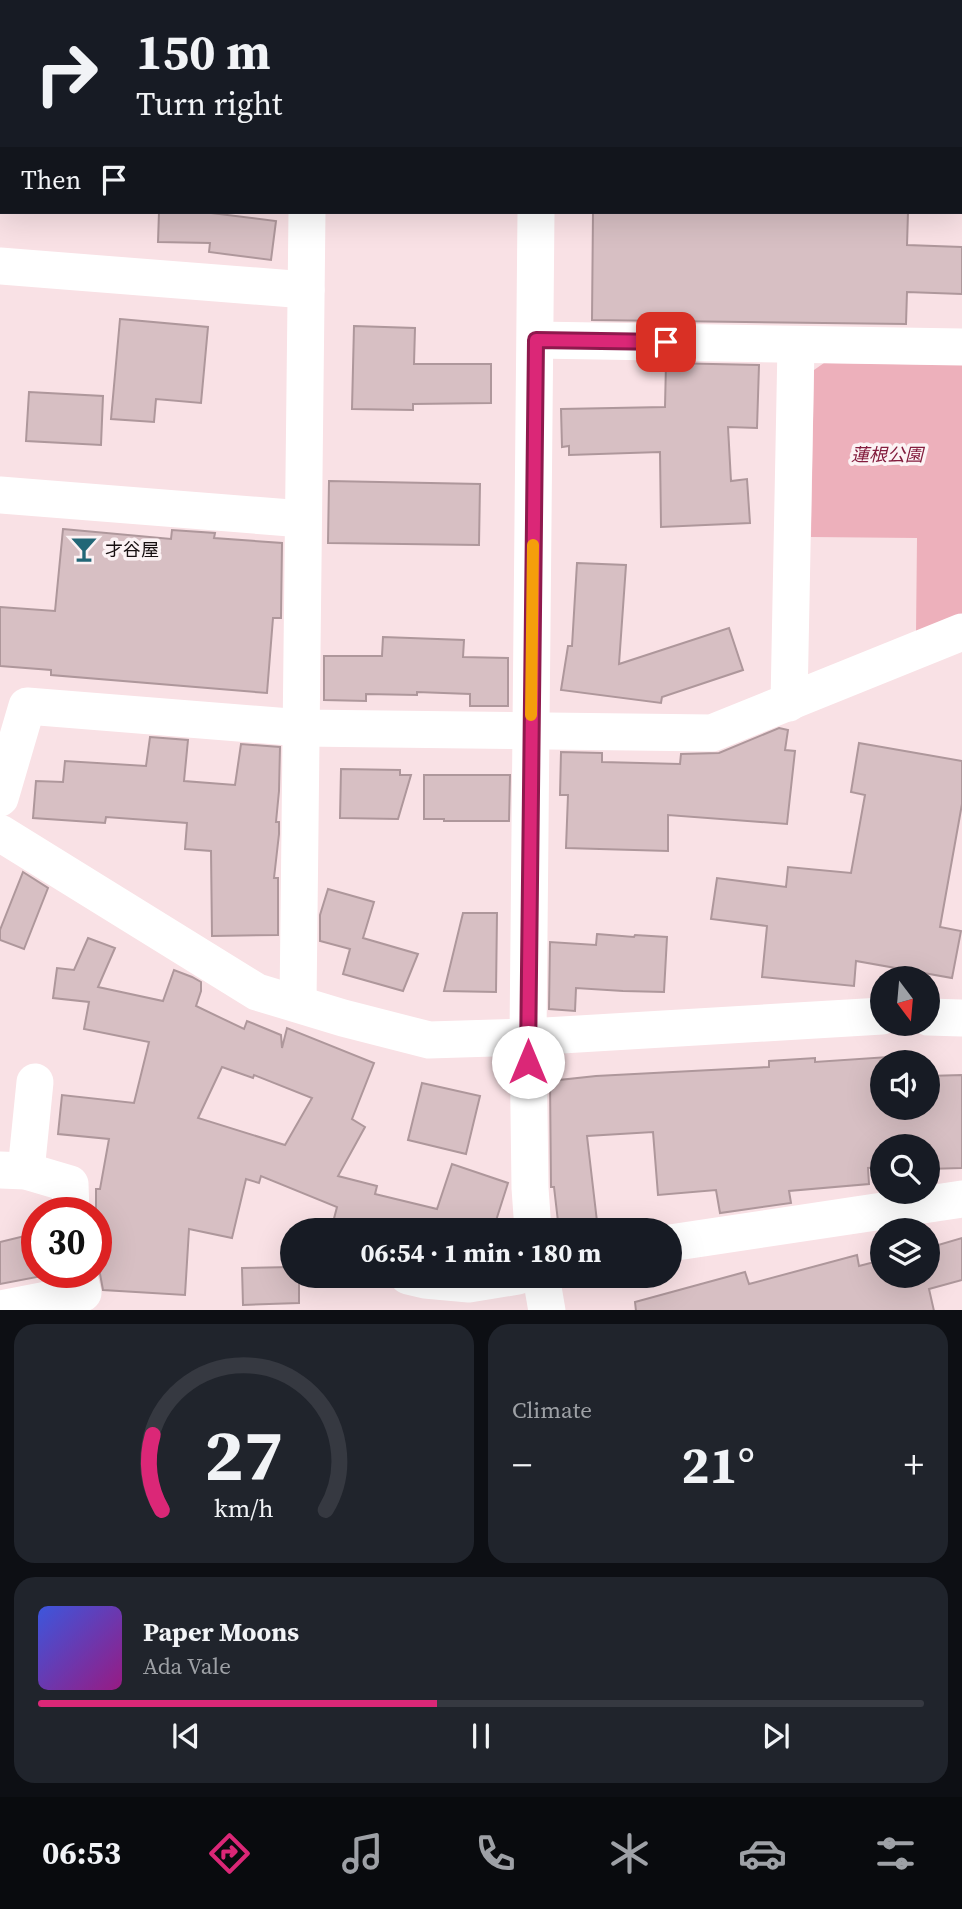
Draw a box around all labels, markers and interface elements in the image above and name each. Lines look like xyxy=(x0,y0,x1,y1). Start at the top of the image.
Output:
text: 150 m xyxy=(136,18,271,85)
icon: right xyxy=(21,28,112,119)
text: Turn right xyxy=(136,82,282,126)
icon: arrive xyxy=(95,161,133,199)
text: Then xyxy=(21,162,81,198)
pin xyxy=(636,312,696,372)
icon: arrive xyxy=(647,323,685,361)
park label: 蓮根公園 xyxy=(851,442,926,467)
bar icon: 才谷屋 xyxy=(69,534,99,564)
place label: 才谷屋 xyxy=(105,537,159,562)
north arrow xyxy=(870,966,940,1036)
map controls xyxy=(870,966,940,1288)
position arrow xyxy=(491,1025,565,1099)
button: sound xyxy=(870,1050,940,1120)
button: search xyxy=(870,1134,940,1204)
speed limit sign: 30 xyxy=(21,1197,112,1288)
button: layers xyxy=(870,1218,940,1288)
text: 06:54 · 1 min · 180 m xyxy=(361,1235,601,1271)
text: Climate xyxy=(512,1394,592,1426)
text: 27 xyxy=(205,1405,283,1504)
text: 21° xyxy=(681,1429,755,1500)
text: − xyxy=(512,1439,532,1491)
text: + xyxy=(904,1439,924,1491)
text: km/h xyxy=(214,1490,274,1524)
text: Paper Moons xyxy=(143,1614,299,1650)
text: Ada Vale xyxy=(143,1650,231,1682)
icon: previous xyxy=(167,1717,205,1755)
icon: pause xyxy=(462,1717,500,1755)
icon: next xyxy=(757,1717,795,1755)
icon: directions xyxy=(205,1829,254,1878)
icon: music xyxy=(338,1829,387,1878)
icon: phone xyxy=(471,1829,520,1878)
icon: climate xyxy=(605,1829,654,1878)
icon: car xyxy=(738,1829,787,1878)
icon: filters xyxy=(871,1829,920,1878)
text: 06:53 xyxy=(42,1831,121,1875)

